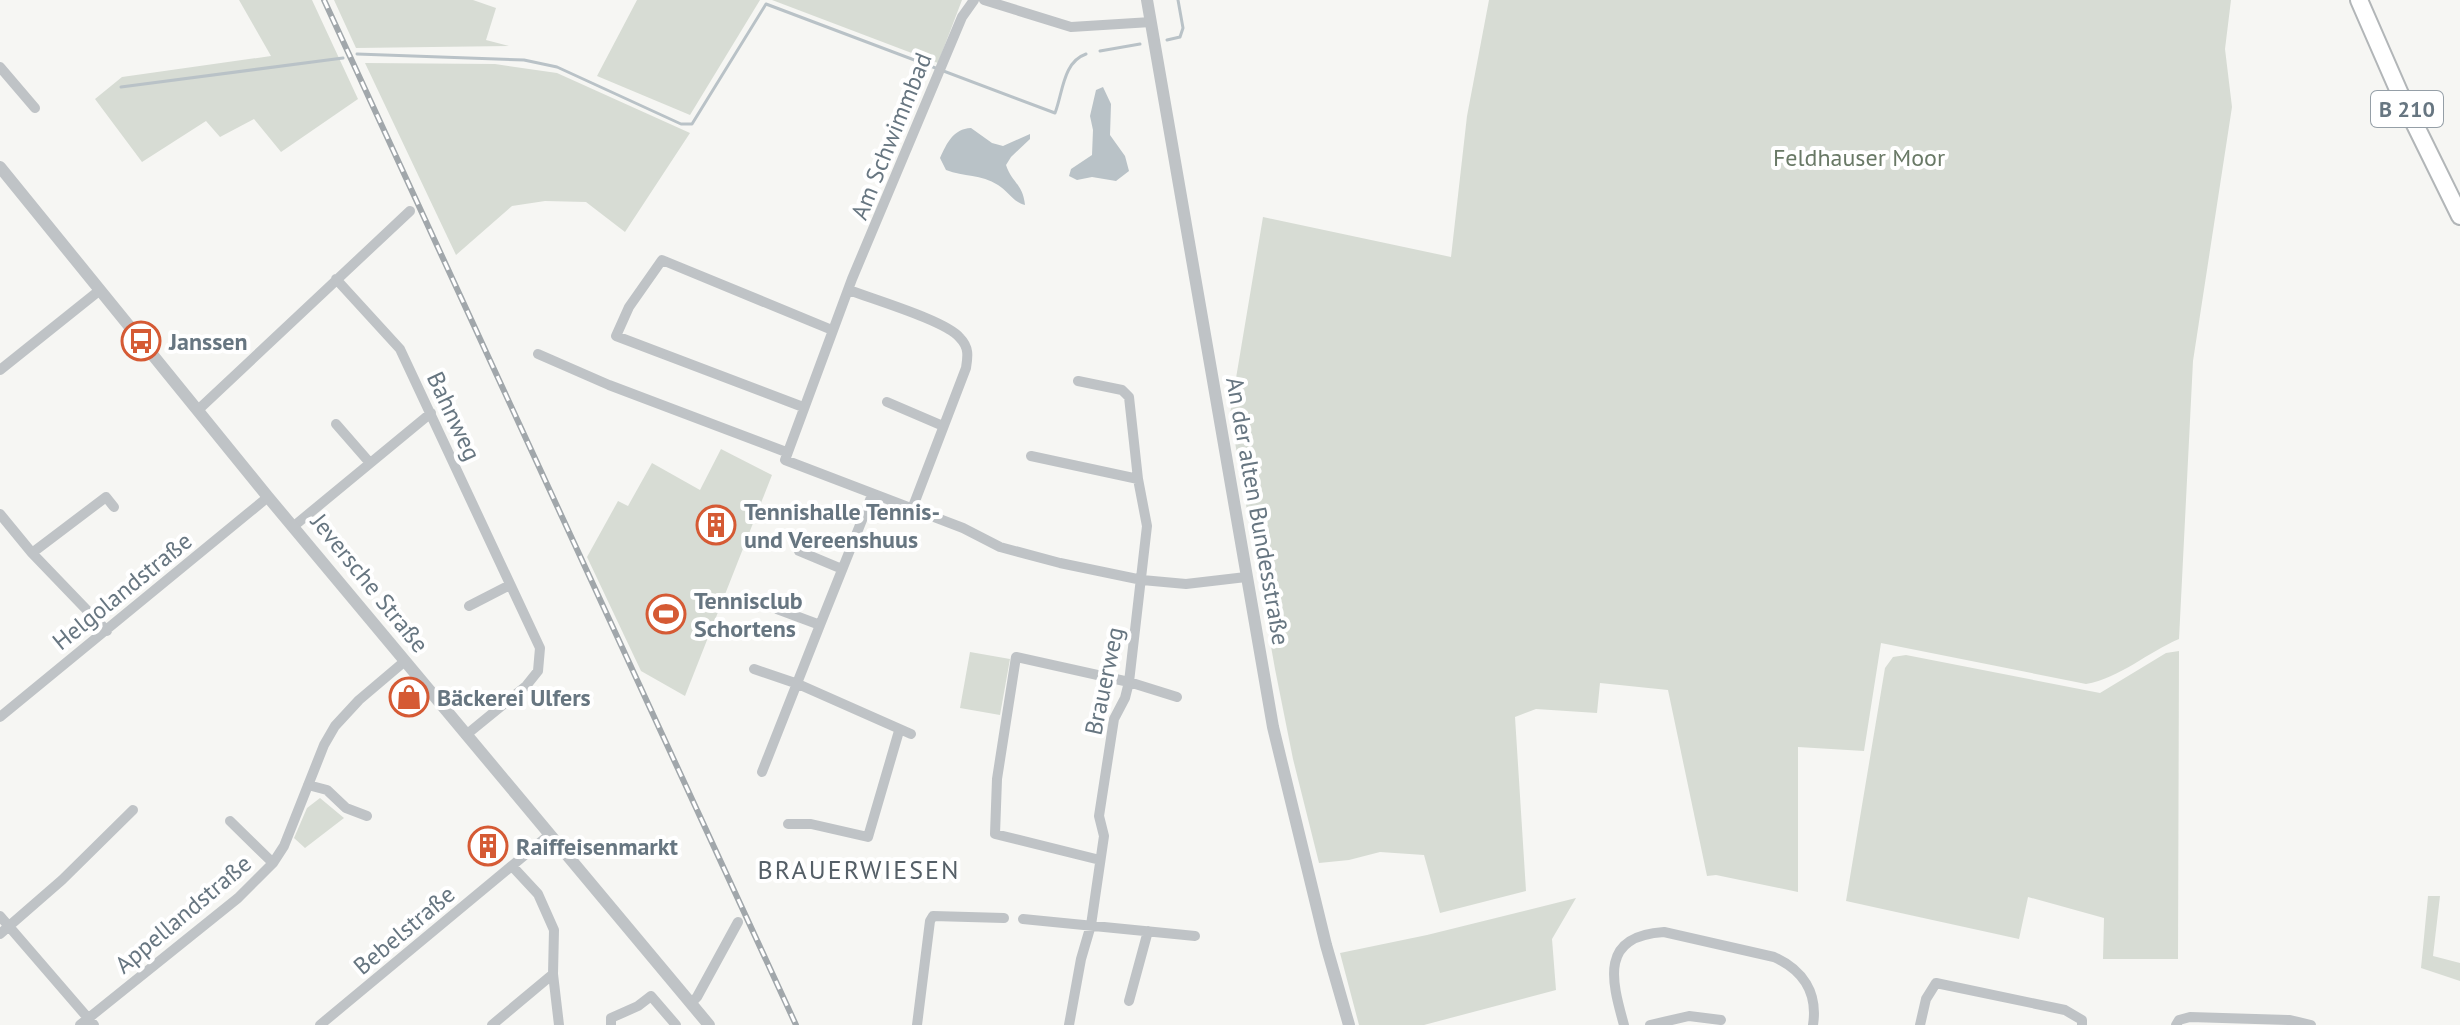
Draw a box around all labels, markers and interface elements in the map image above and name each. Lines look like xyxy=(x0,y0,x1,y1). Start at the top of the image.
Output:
street label: Am Schwimmbad xyxy=(843,48,939,224)
road number: B 210 xyxy=(2371,91,2443,127)
park label: Feldhauser Moor xyxy=(1773,142,1945,173)
bus stop icon: Janssen xyxy=(120,320,162,362)
place label: Janssen xyxy=(168,326,248,357)
street label: Bahnweg xyxy=(420,367,488,465)
street label: An der alten Bundesstraße xyxy=(1219,374,1297,648)
place label: Tennishalle Tennis- und Vereenshuus xyxy=(744,496,940,555)
building icon: Tennishalle Tennis- und Vereenshuus xyxy=(695,504,737,546)
street label: Jeversche Straße xyxy=(304,506,436,659)
street label: Helgolandstraße xyxy=(46,525,198,657)
place label: Tennisclub Schortens xyxy=(694,585,803,644)
sports icon: Tennisclub Schortens xyxy=(645,593,687,635)
street label: Brauerweg xyxy=(1077,624,1131,738)
shop icon: Bäckerei Ulfers xyxy=(388,676,430,718)
place label: Bäckerei Ulfers xyxy=(437,682,591,713)
building icon: Raiffeisenmarkt xyxy=(467,825,509,867)
place label: Raiffeisenmarkt xyxy=(516,831,679,862)
street label: Appellandstraße xyxy=(108,848,258,980)
district label: BRAUERWIESEN xyxy=(758,853,960,886)
street label: Bebelstraße xyxy=(347,879,461,981)

